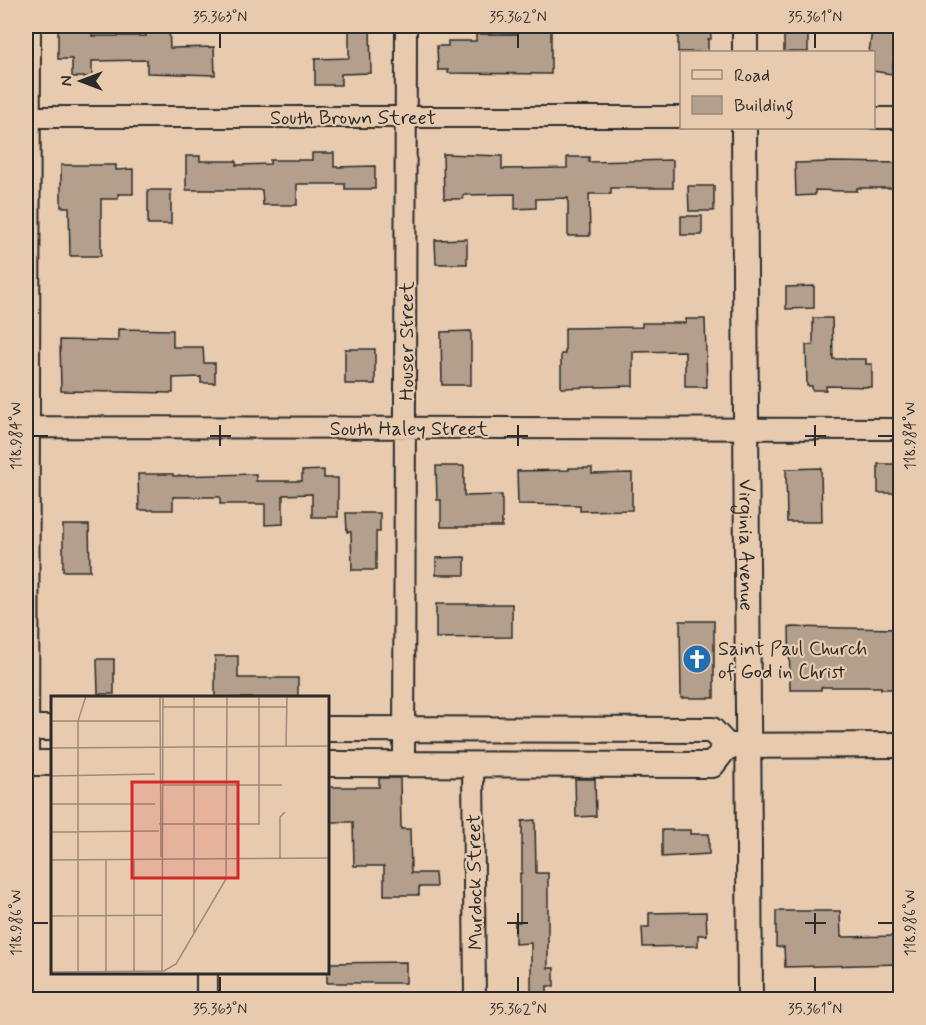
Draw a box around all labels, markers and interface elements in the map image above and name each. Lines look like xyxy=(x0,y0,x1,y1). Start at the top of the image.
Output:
text: 35.363°N xyxy=(193,8,247,28)
text: 35.362°N xyxy=(489,8,547,28)
text: 35.361°N xyxy=(788,8,842,28)
north arrow xyxy=(51,51,111,111)
legend xyxy=(680,51,875,129)
text: Road xyxy=(734,64,770,88)
text: N xyxy=(57,76,78,86)
text: Building xyxy=(734,94,794,120)
street label: South Brown Street xyxy=(270,105,436,132)
street label: Houser Street xyxy=(394,281,421,401)
text: 118.984°W xyxy=(7,402,27,470)
text: 118.984°W xyxy=(901,402,921,470)
street label: South Haley Street xyxy=(330,416,489,443)
street label: Virginia Avenue xyxy=(731,479,759,611)
place label: Saint Paul Church of God in Christ xyxy=(718,636,867,686)
church icon: Saint Paul Church of God in Christ xyxy=(681,643,713,675)
inset map xyxy=(51,696,328,974)
street label: Murdock Street xyxy=(461,814,490,950)
text: 118.986°W xyxy=(7,890,27,956)
text: 118.986°W xyxy=(901,890,921,956)
text: 35.363°N xyxy=(193,1000,247,1020)
text: 35.362°N xyxy=(489,1000,547,1020)
text: 35.361°N xyxy=(788,1000,842,1020)

